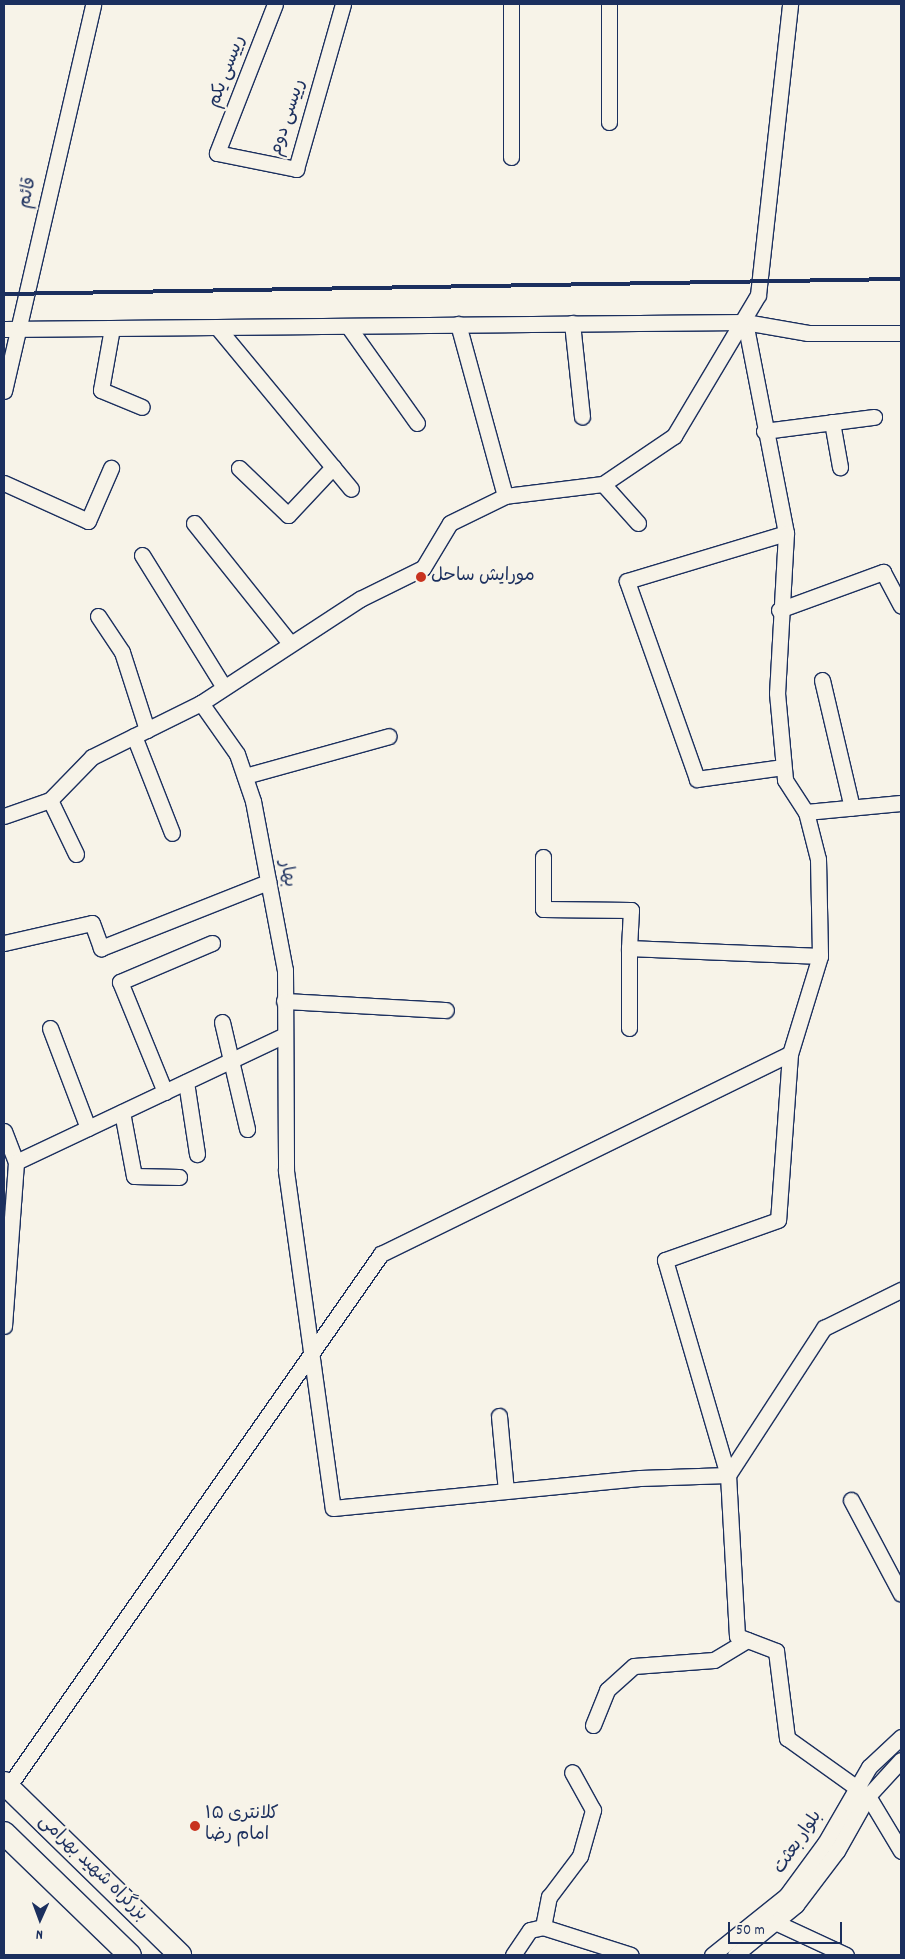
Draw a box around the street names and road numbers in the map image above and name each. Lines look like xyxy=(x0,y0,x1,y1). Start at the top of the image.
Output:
street label: رییسی یکم xyxy=(204,33,252,111)
street label: رییسی دوم xyxy=(266,77,312,159)
street label: قائم xyxy=(15,175,43,211)
street label: بهار xyxy=(273,859,299,889)
street label: بلوار بعثت xyxy=(770,1807,828,1879)
street label: بزرگراه شهید بهرامی xyxy=(33,1811,151,1927)

